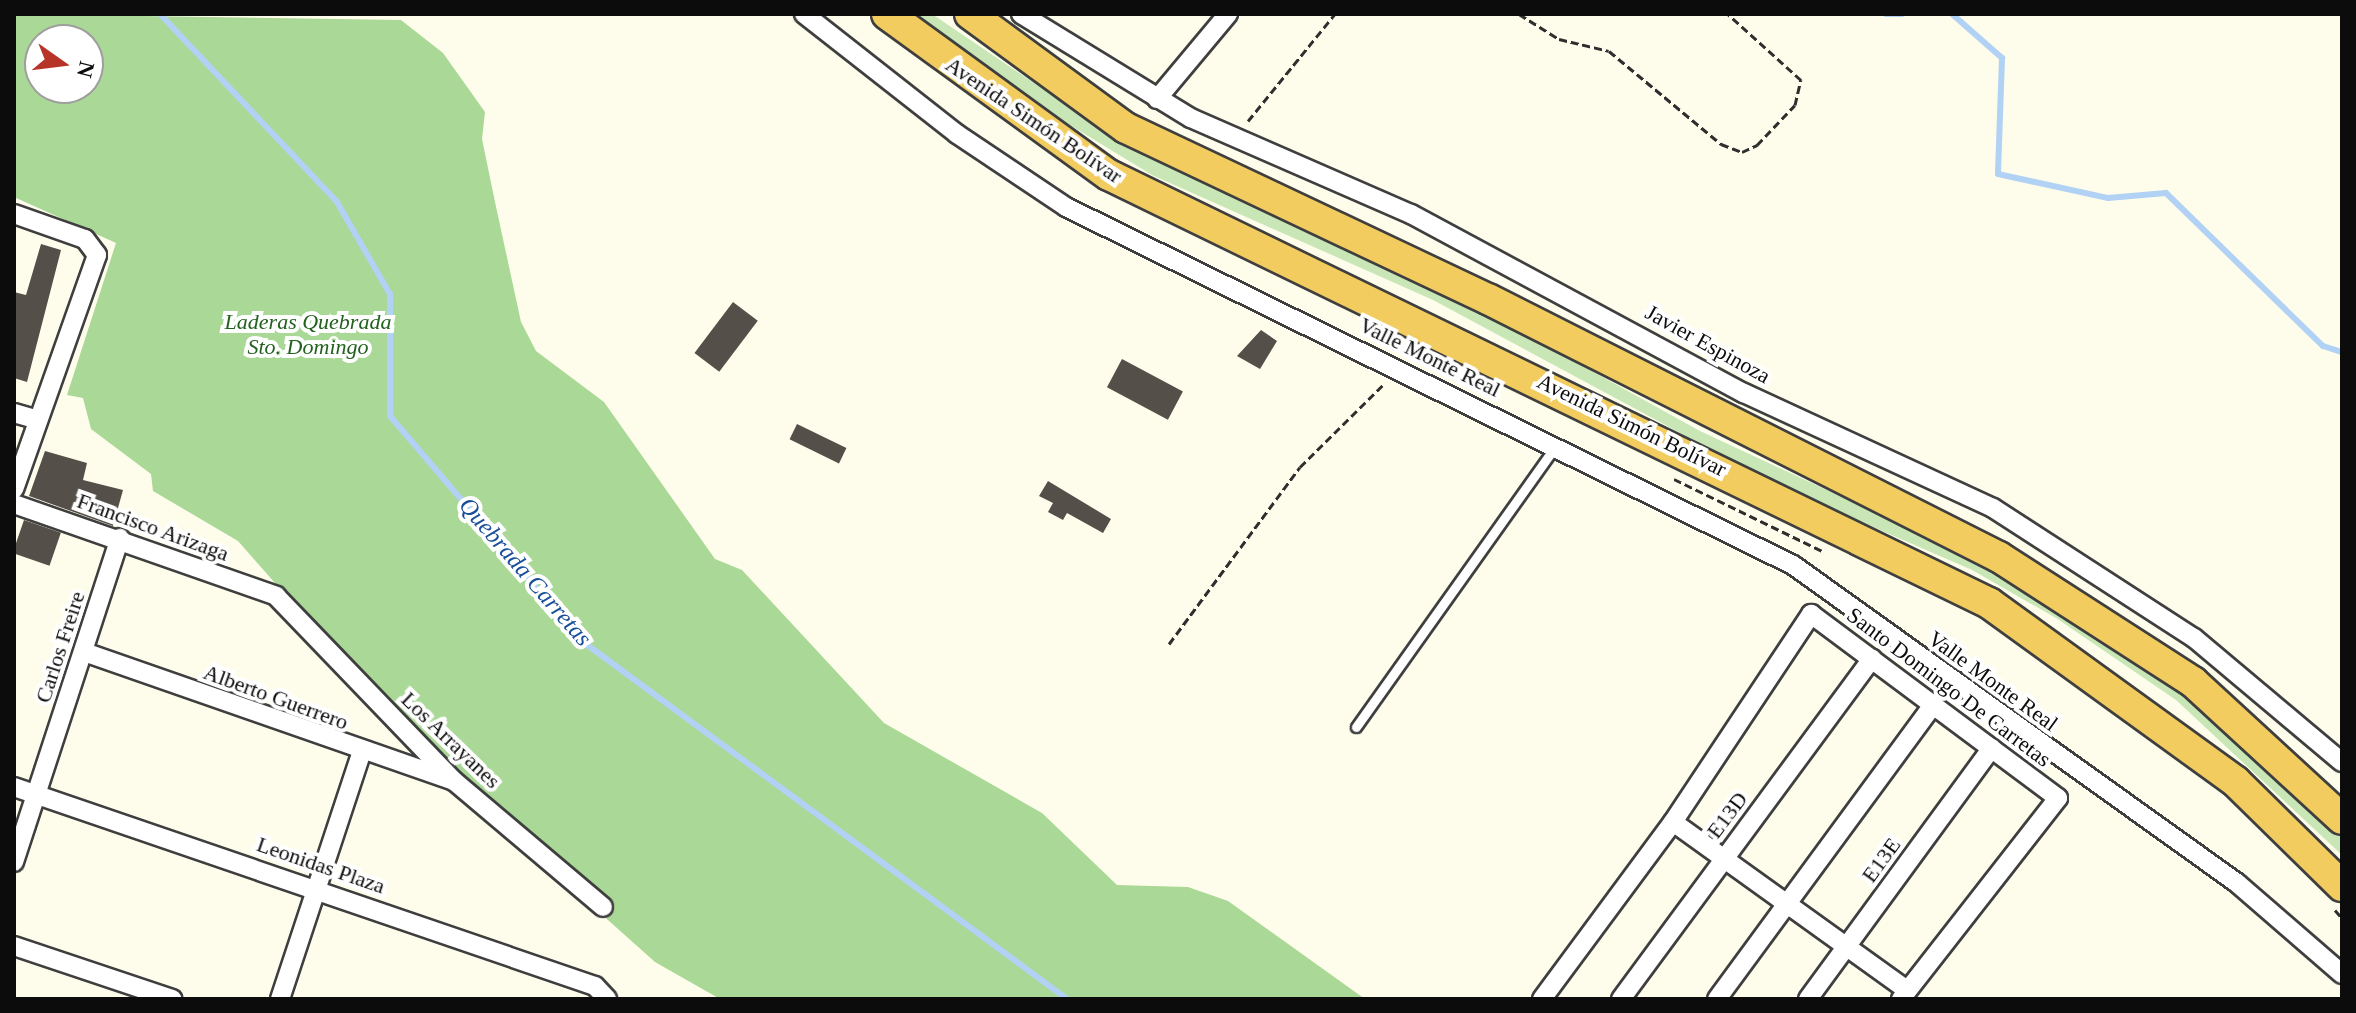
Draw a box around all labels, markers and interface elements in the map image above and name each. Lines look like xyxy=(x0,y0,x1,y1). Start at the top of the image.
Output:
north arrow xyxy=(24,24,104,104)
street label: Avenida Simón Bolívar xyxy=(941,51,1127,189)
text: N xyxy=(72,59,100,80)
street label: Javier Espinoza xyxy=(1641,299,1775,389)
park label: Laderas Quebrada Sto. Domingo xyxy=(225,308,391,360)
street label: Valle Monte Real xyxy=(1355,311,1505,403)
street label: Avenida Simón Bolívar xyxy=(1533,368,1731,482)
street label: Francisco Arizaga xyxy=(73,487,233,567)
water label: Quebrada Carretas xyxy=(453,492,597,652)
street label: Carlos Freire xyxy=(30,588,90,706)
street label: Santo Domingo De Carretas xyxy=(1842,602,2056,772)
street label: Valle Monte Real xyxy=(1923,625,2063,737)
street label: Alberto Guerrero xyxy=(200,659,352,735)
street label: Los Arrayanes xyxy=(395,686,507,794)
street label: E13D xyxy=(1701,787,1753,843)
street label: Leonidas Plaza xyxy=(253,831,389,899)
street label: E13E xyxy=(1856,832,1906,888)

